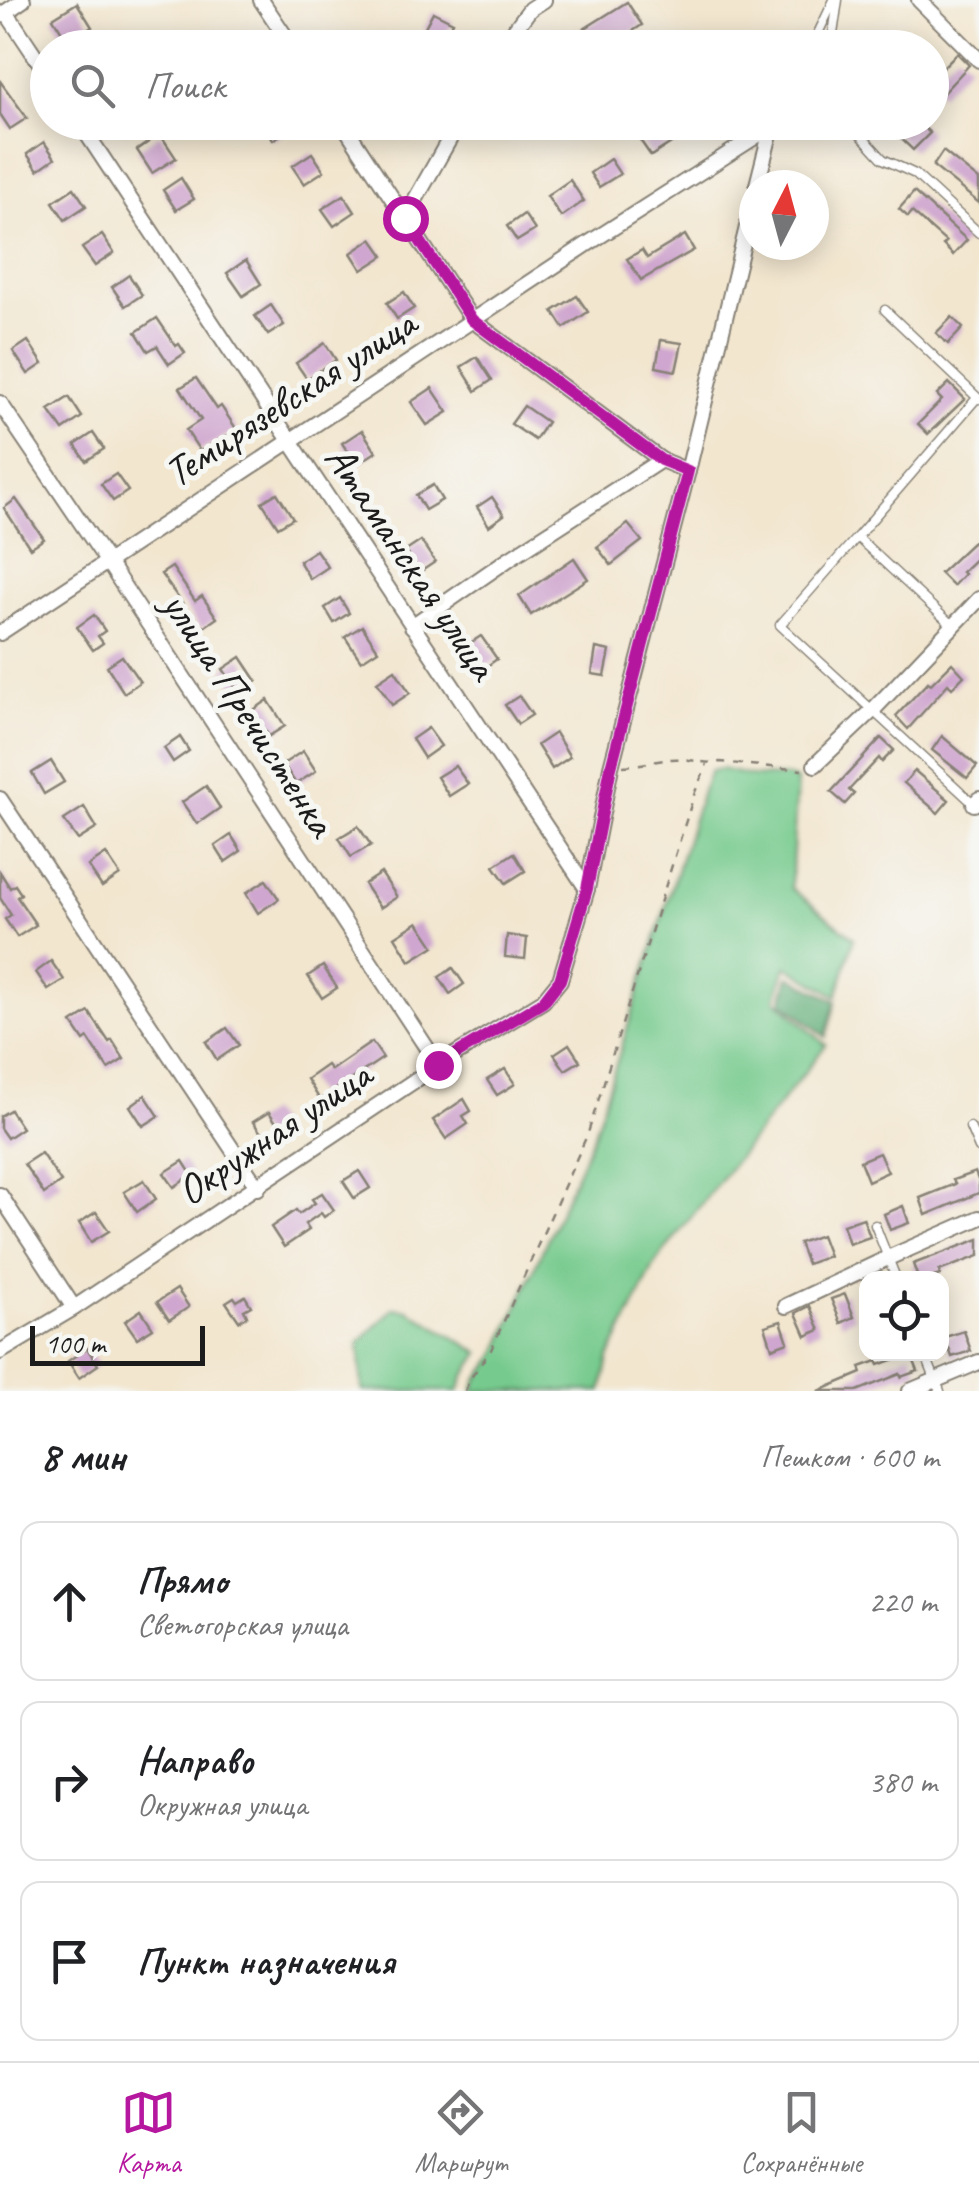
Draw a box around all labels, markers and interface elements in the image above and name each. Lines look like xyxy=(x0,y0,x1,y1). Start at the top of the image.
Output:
search box xyxy=(30,30,949,140)
icon: search xyxy=(65,58,120,113)
text: Поиск xyxy=(145,62,225,109)
north arrow xyxy=(739,170,829,260)
route start xyxy=(383,196,429,242)
street label: Темирязевская улица xyxy=(154,295,429,499)
street label: Атаманская улица xyxy=(313,434,511,692)
street label: улица Пречистенка xyxy=(149,579,349,849)
route end xyxy=(416,1043,462,1089)
street label: Окружная улица xyxy=(167,1046,384,1217)
map controls xyxy=(859,1271,949,1361)
button: locate xyxy=(859,1271,949,1361)
scale bar xyxy=(30,1321,205,1366)
text: 100 m xyxy=(45,1326,105,1361)
text: 8 мин xyxy=(40,1430,125,1483)
text: Пешком · 600 m xyxy=(760,1436,939,1477)
text: Прямо xyxy=(137,1557,227,1604)
icon: ahead xyxy=(42,1574,97,1629)
text: 220 m xyxy=(868,1581,937,1622)
text: Светогорская улица xyxy=(137,1604,348,1645)
text: Направо xyxy=(137,1737,253,1784)
icon: right xyxy=(42,1754,97,1809)
text: 380 m xyxy=(868,1761,937,1802)
text: Окружная улица xyxy=(137,1784,307,1825)
icon: arrive xyxy=(42,1934,97,1989)
text: Пункт назначения xyxy=(137,1938,394,1985)
tab: Карта xyxy=(117,2085,181,2180)
tab: Маршрут xyxy=(415,2085,507,2180)
tab: Сохранённые xyxy=(741,2085,862,2180)

